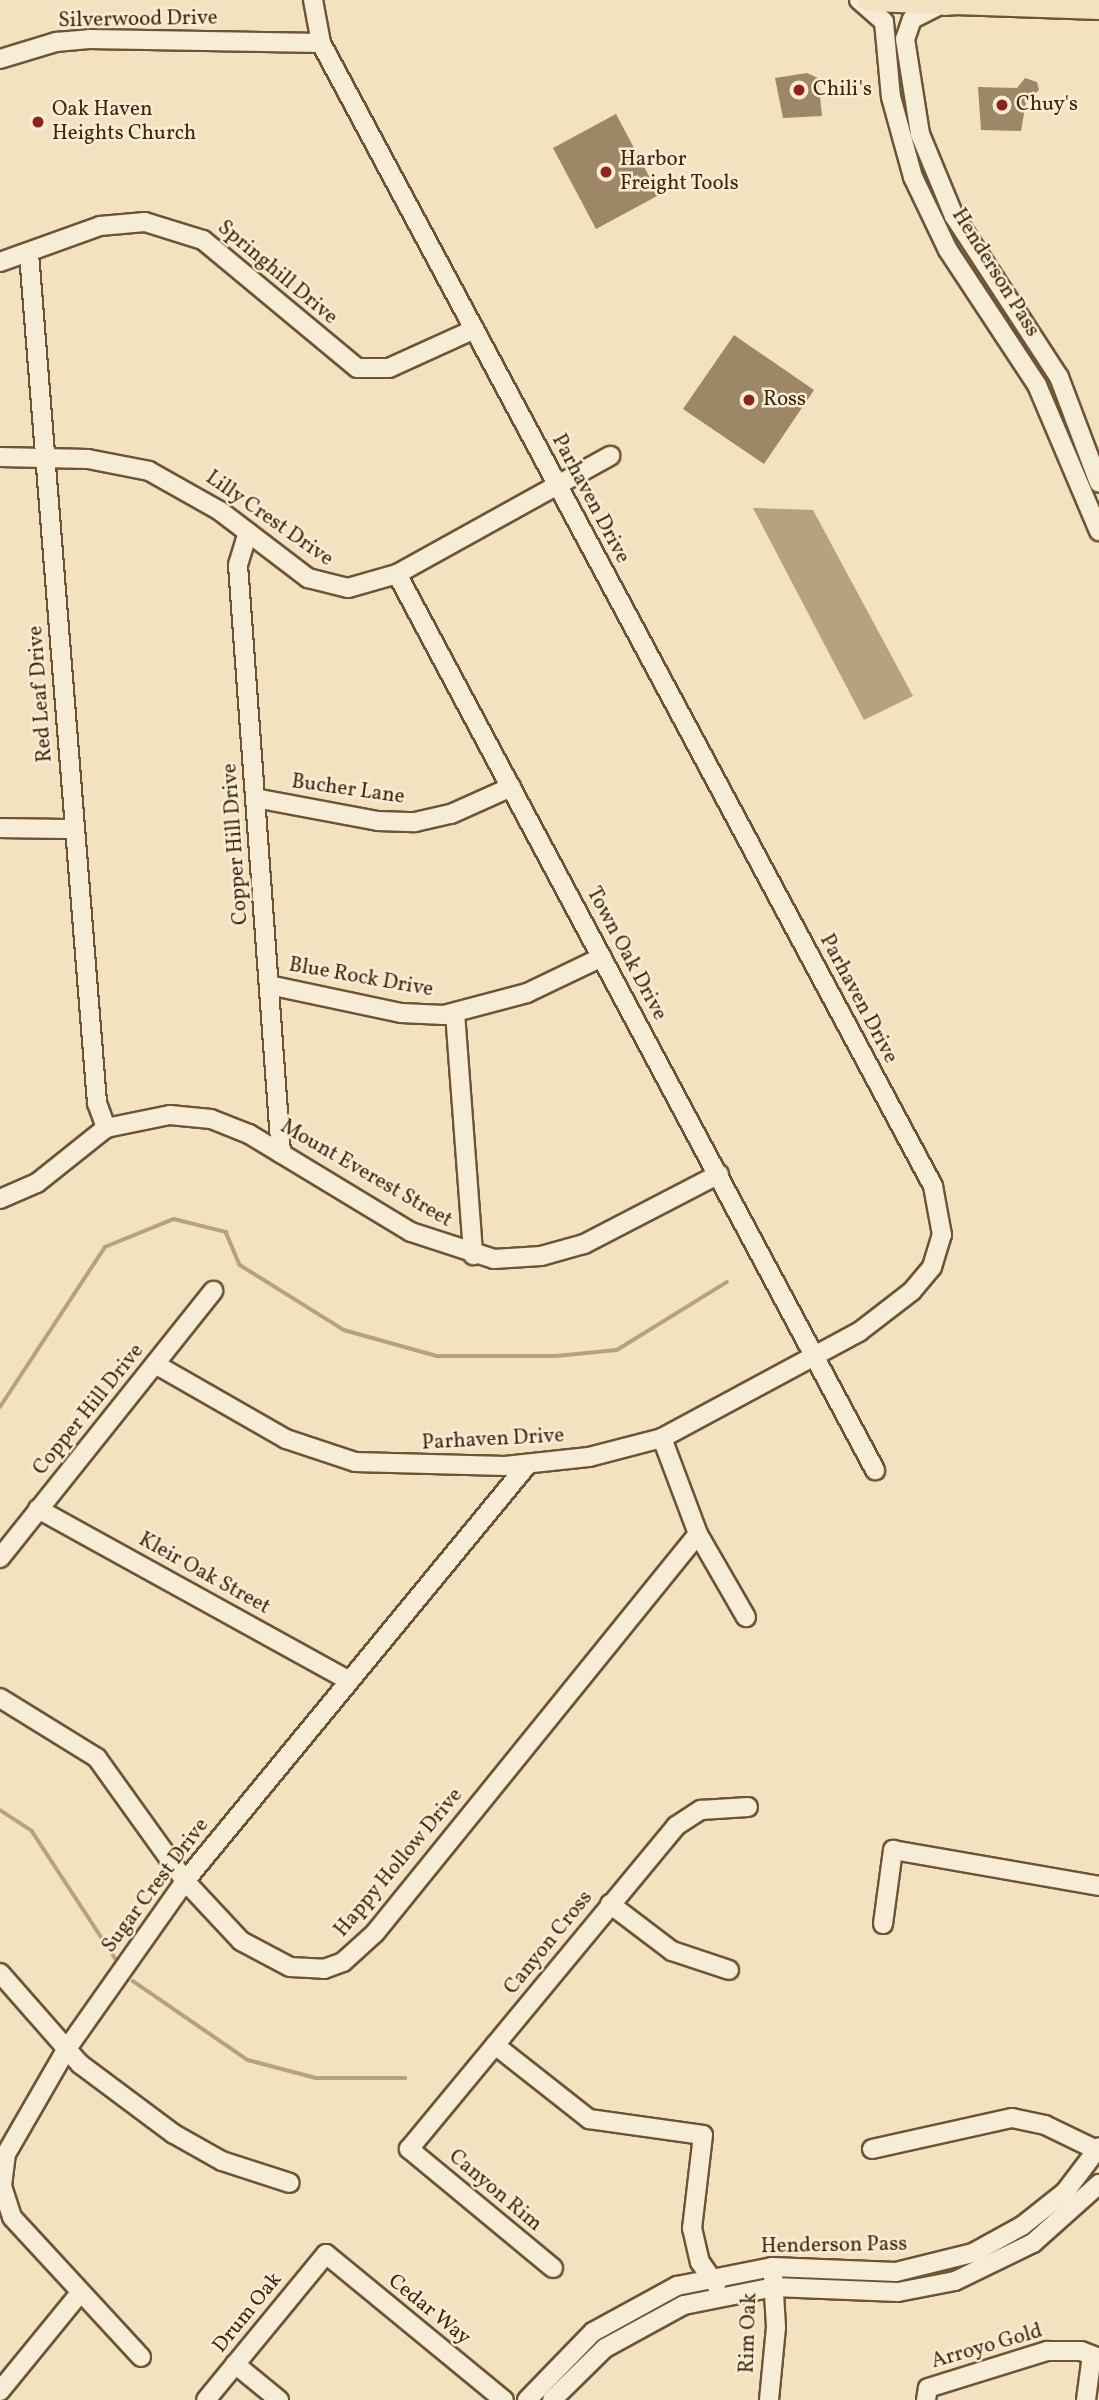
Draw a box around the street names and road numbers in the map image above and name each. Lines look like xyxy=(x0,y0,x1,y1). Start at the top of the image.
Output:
street label: Silverwood Drive xyxy=(58,6,218,34)
street label: Henderson Pass xyxy=(946,204,1044,342)
street label: Springhill Drive xyxy=(212,215,342,331)
street label: Parhaven Drive xyxy=(545,430,635,568)
street label: Lilly Crest Drive xyxy=(200,466,338,572)
street label: Red Leaf Drive xyxy=(24,626,58,762)
street label: Copper Hill Drive xyxy=(218,762,254,926)
street label: Bucher Lane xyxy=(290,770,406,810)
street label: Town Oak Drive xyxy=(580,883,672,1025)
street label: Parhaven Drive xyxy=(813,930,903,1068)
street label: Blue Rock Drive xyxy=(287,953,435,1003)
street label: Mount Everest Street xyxy=(276,1115,456,1233)
street label: Copper Hill Drive xyxy=(28,1339,150,1481)
street label: Parhaven Drive xyxy=(421,1424,565,1456)
street label: Kleir Oak Street xyxy=(134,1528,274,1620)
street label: Happy Hollow Drive xyxy=(329,1783,469,1943)
street label: Sugar Crest Drive xyxy=(97,1814,215,1958)
street label: Canyon Cross xyxy=(499,1886,599,2000)
street label: Canyon Rim xyxy=(443,2145,547,2237)
street label: Henderson Pass xyxy=(761,2232,907,2260)
street label: Drum Oak xyxy=(208,2268,288,2358)
street label: Cedar Way xyxy=(382,2269,476,2351)
street label: Rim Oak xyxy=(735,2292,763,2374)
street label: Arroyo Gold xyxy=(929,2319,1045,2375)

